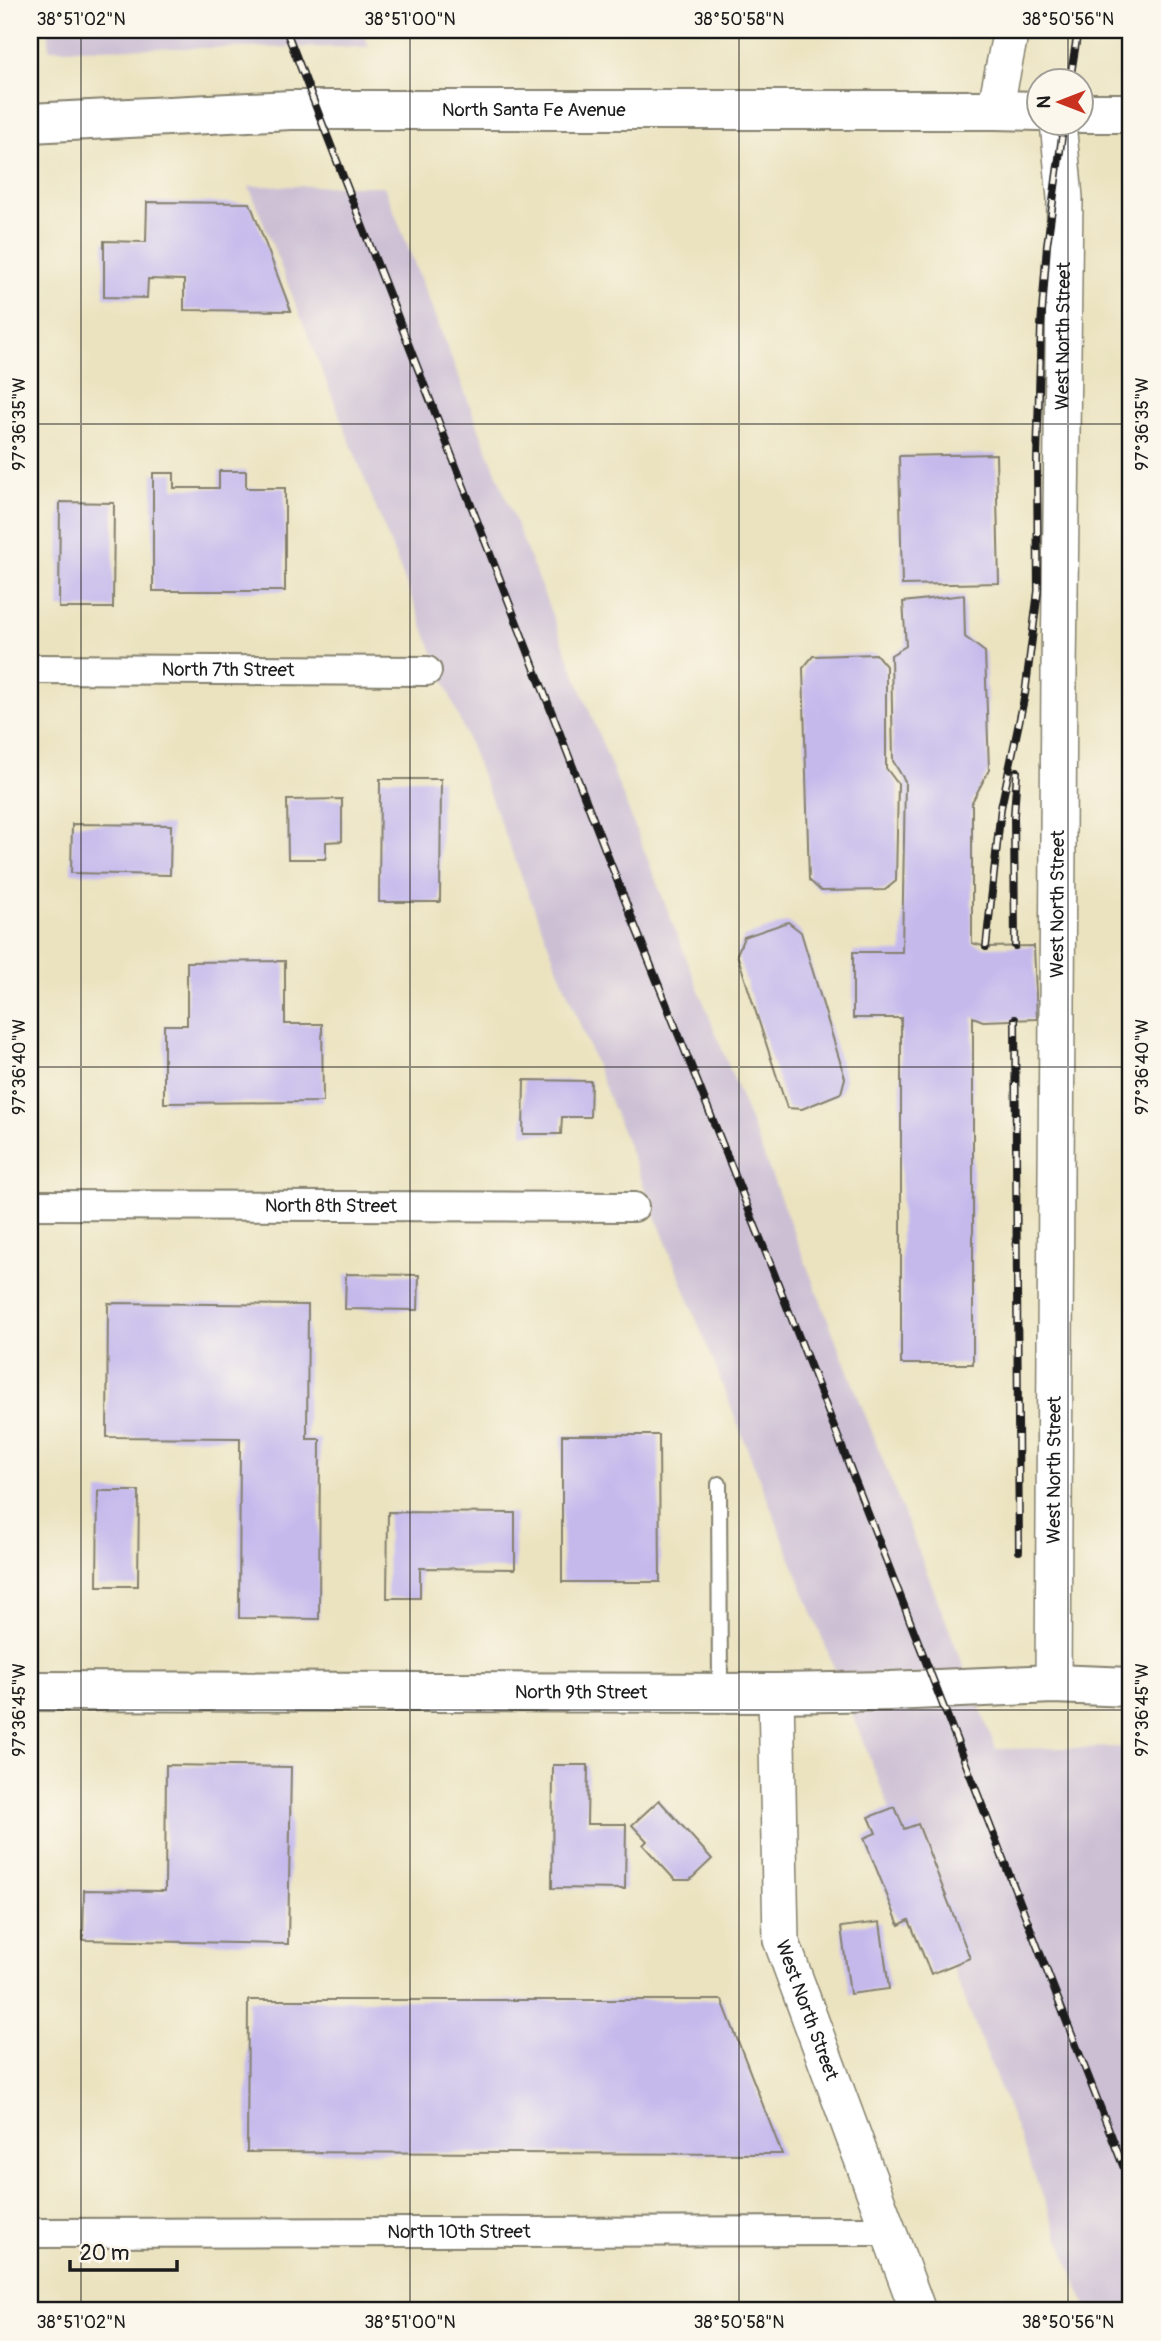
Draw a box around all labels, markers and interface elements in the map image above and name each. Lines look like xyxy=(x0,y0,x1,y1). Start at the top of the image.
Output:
text: 38°51'02"N xyxy=(36,8,126,31)
text: 38°51'00"N xyxy=(364,8,456,31)
text: 38°50'58"N xyxy=(694,8,784,31)
text: 38°50'56"N xyxy=(1022,8,1114,31)
north arrow xyxy=(1024,66,1094,136)
text: N xyxy=(1032,95,1056,108)
street label: North Santa Fe Avenue xyxy=(442,98,626,122)
street label: West North Street xyxy=(1050,262,1076,410)
text: 97°36'35"W xyxy=(8,377,31,471)
text: 97°36'35"W xyxy=(1131,377,1154,471)
street label: North 7th Street xyxy=(161,658,295,682)
street label: West North Street xyxy=(1045,830,1070,978)
text: 97°36'40"W xyxy=(8,1019,31,1115)
text: 97°36'40"W xyxy=(1131,1019,1154,1115)
street label: North 8th Street xyxy=(265,1194,398,1218)
street label: West North Street xyxy=(1042,1396,1067,1544)
text: 97°36'45"W xyxy=(8,1663,31,1757)
text: 97°36'45"W xyxy=(1131,1663,1154,1757)
street label: North 9th Street xyxy=(515,1680,648,1705)
street label: West North Street xyxy=(770,1937,844,2084)
street label: North 10th Street xyxy=(387,2220,531,2244)
scale bar xyxy=(70,2229,177,2273)
text: 20 m xyxy=(80,2240,129,2267)
text: 38°51'02"N xyxy=(36,2311,126,2334)
text: 38°51'00"N xyxy=(364,2311,456,2334)
text: 38°50'58"N xyxy=(694,2311,784,2334)
text: 38°50'56"N xyxy=(1022,2311,1114,2334)

